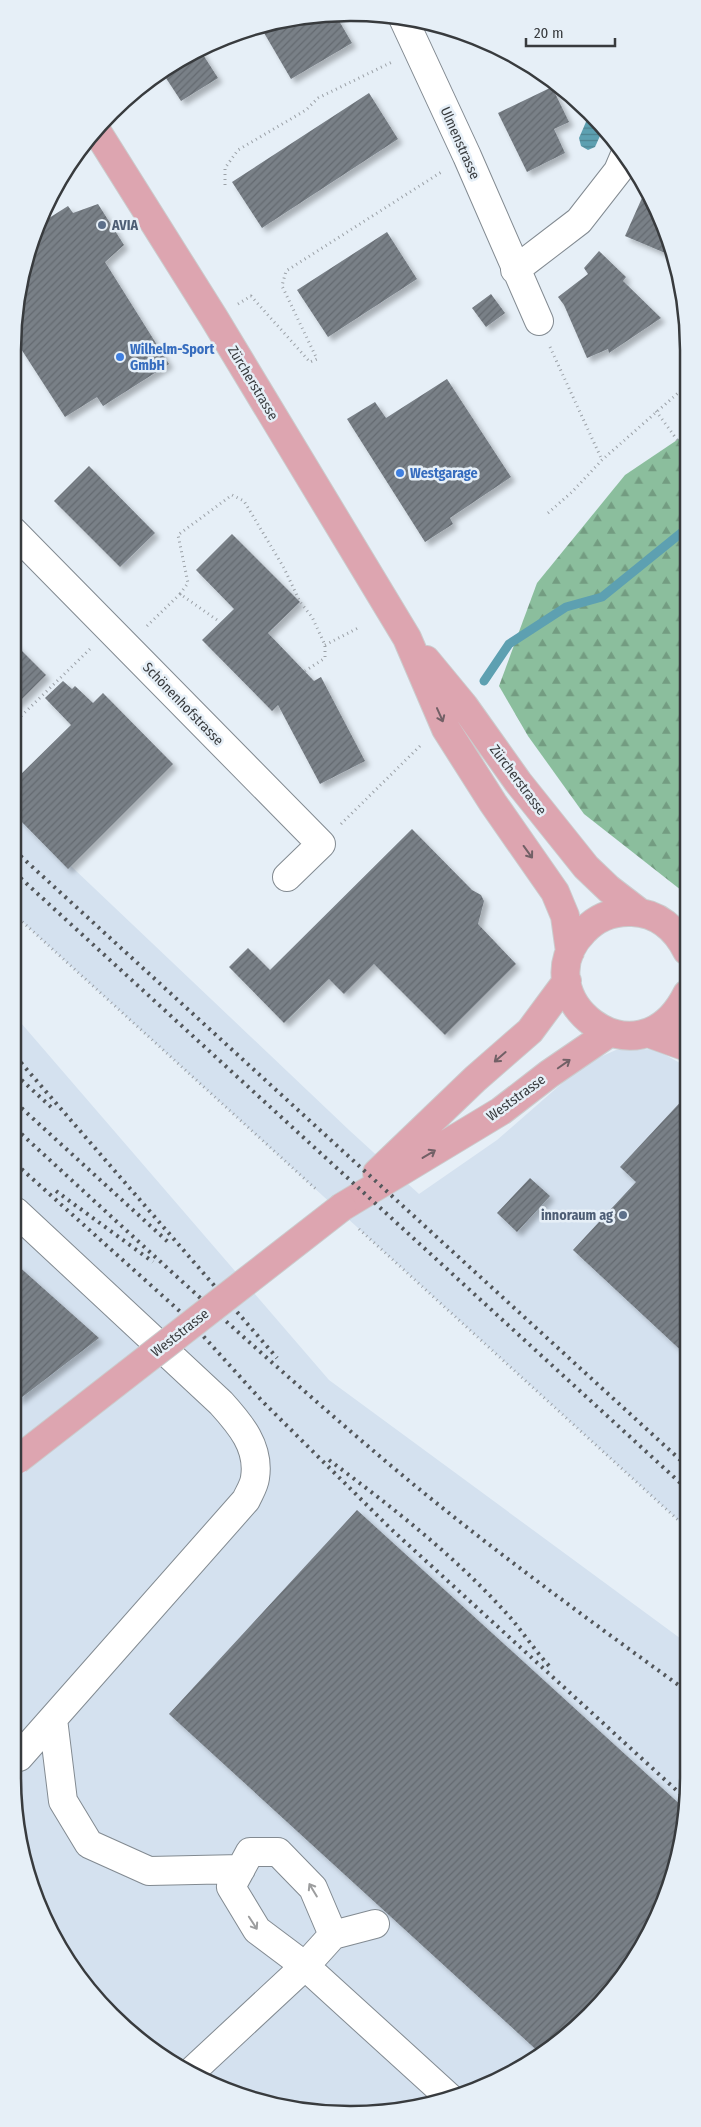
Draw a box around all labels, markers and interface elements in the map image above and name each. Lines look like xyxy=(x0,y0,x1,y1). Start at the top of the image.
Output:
scale bar xyxy=(526,15,615,47)
text: 20 m xyxy=(534,24,564,42)
street label: Ulmenstrasse xyxy=(436,104,484,182)
place label: AVIA xyxy=(111,217,138,234)
marker: AVIA xyxy=(96,219,108,231)
place label: Wilhelm-Sport GmbH xyxy=(130,341,215,374)
street label: Zürcherstrasse xyxy=(224,343,282,423)
marker: Wilhelm-Sport GmbH xyxy=(114,351,126,363)
place label: Westgarage xyxy=(410,465,478,482)
marker: Westgarage xyxy=(394,467,406,479)
street label: Schönenhofstrasse xyxy=(139,659,227,749)
one-way arrow xyxy=(436,707,446,722)
street label: Zürcherstrasse xyxy=(486,741,550,819)
one-way arrow xyxy=(523,845,533,859)
one-way arrow xyxy=(494,1051,507,1062)
one-way arrow xyxy=(557,1059,571,1069)
street label: Weststrasse xyxy=(483,1071,549,1125)
one-way arrow xyxy=(422,1149,436,1159)
place label: innoraum ag xyxy=(541,1207,613,1224)
marker: innoraum ag xyxy=(617,1209,629,1221)
street label: Weststrasse xyxy=(148,1305,212,1361)
one-way arrow xyxy=(307,1884,317,1898)
one-way arrow xyxy=(248,1916,258,1930)

